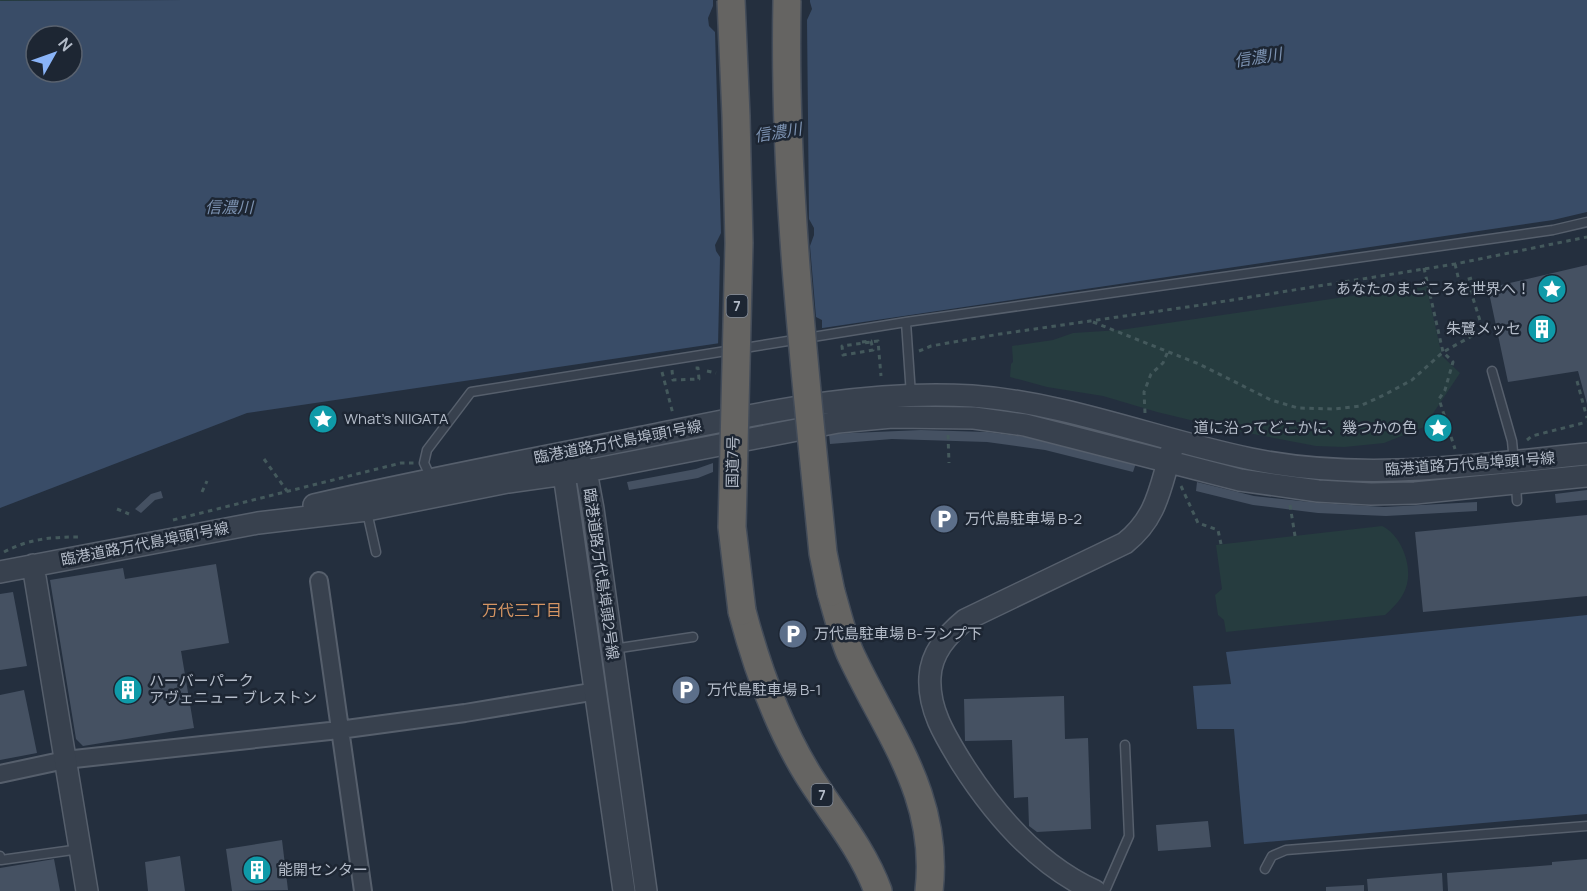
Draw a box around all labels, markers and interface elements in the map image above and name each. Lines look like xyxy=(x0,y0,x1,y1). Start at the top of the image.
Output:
north arrow xyxy=(24,24,84,84)
text: N xyxy=(53,33,78,56)
water label: 信濃川 xyxy=(1233,42,1285,72)
water label: 信濃川 xyxy=(753,117,805,147)
water label: 信濃川 xyxy=(205,196,255,218)
place icon: あなたのまごころを世界へ！ xyxy=(1536,273,1568,305)
place label: あなたのまごころを世界へ！ xyxy=(1336,278,1531,299)
road number: 7 xyxy=(726,295,748,317)
building icon: 朱鷺メッセ xyxy=(1526,313,1558,345)
place label: 朱鷺メッセ xyxy=(1446,318,1521,339)
place icon: What's NIIGATA xyxy=(307,403,339,435)
place label: What's NIIGATA xyxy=(344,408,449,429)
place icon: 道に沿ってどこかに、幾つかの色 xyxy=(1422,412,1454,444)
street label: 臨港道路万代島埠頭1号線 xyxy=(532,415,704,468)
place label: 道に沿ってどこかに、幾つかの色 xyxy=(1194,417,1417,438)
street label: 国道7号 xyxy=(722,436,743,488)
street label: 臨港道路万代島埠頭1号線 xyxy=(1384,447,1556,480)
street label: 臨港道路万代島埠頭2号線 xyxy=(579,487,624,661)
parking icon: 万代島駐車場 B-2 xyxy=(928,503,960,535)
place label: 万代島駐車場 B-2 xyxy=(965,508,1082,529)
street label: 臨港道路万代島埠頭1号線 xyxy=(59,517,231,570)
district label: 万代三丁目 xyxy=(482,599,562,621)
parking icon: 万代島駐車場 B-ランプ下 xyxy=(777,618,809,650)
place label: 万代島駐車場 B-ランプ下 xyxy=(814,623,982,644)
place label: ハーバーパーク アヴェニュー ブレストン xyxy=(149,670,317,708)
building icon: ハーバーパーク アヴェニュー ブレストン xyxy=(112,674,144,706)
parking icon: 万代島駐車場 B-1 xyxy=(670,674,702,706)
place label: 万代島駐車場 B-1 xyxy=(707,679,821,700)
road number: 7 xyxy=(812,784,832,806)
building icon: 能開センター xyxy=(241,854,273,886)
place label: 能開センター xyxy=(278,859,368,880)

